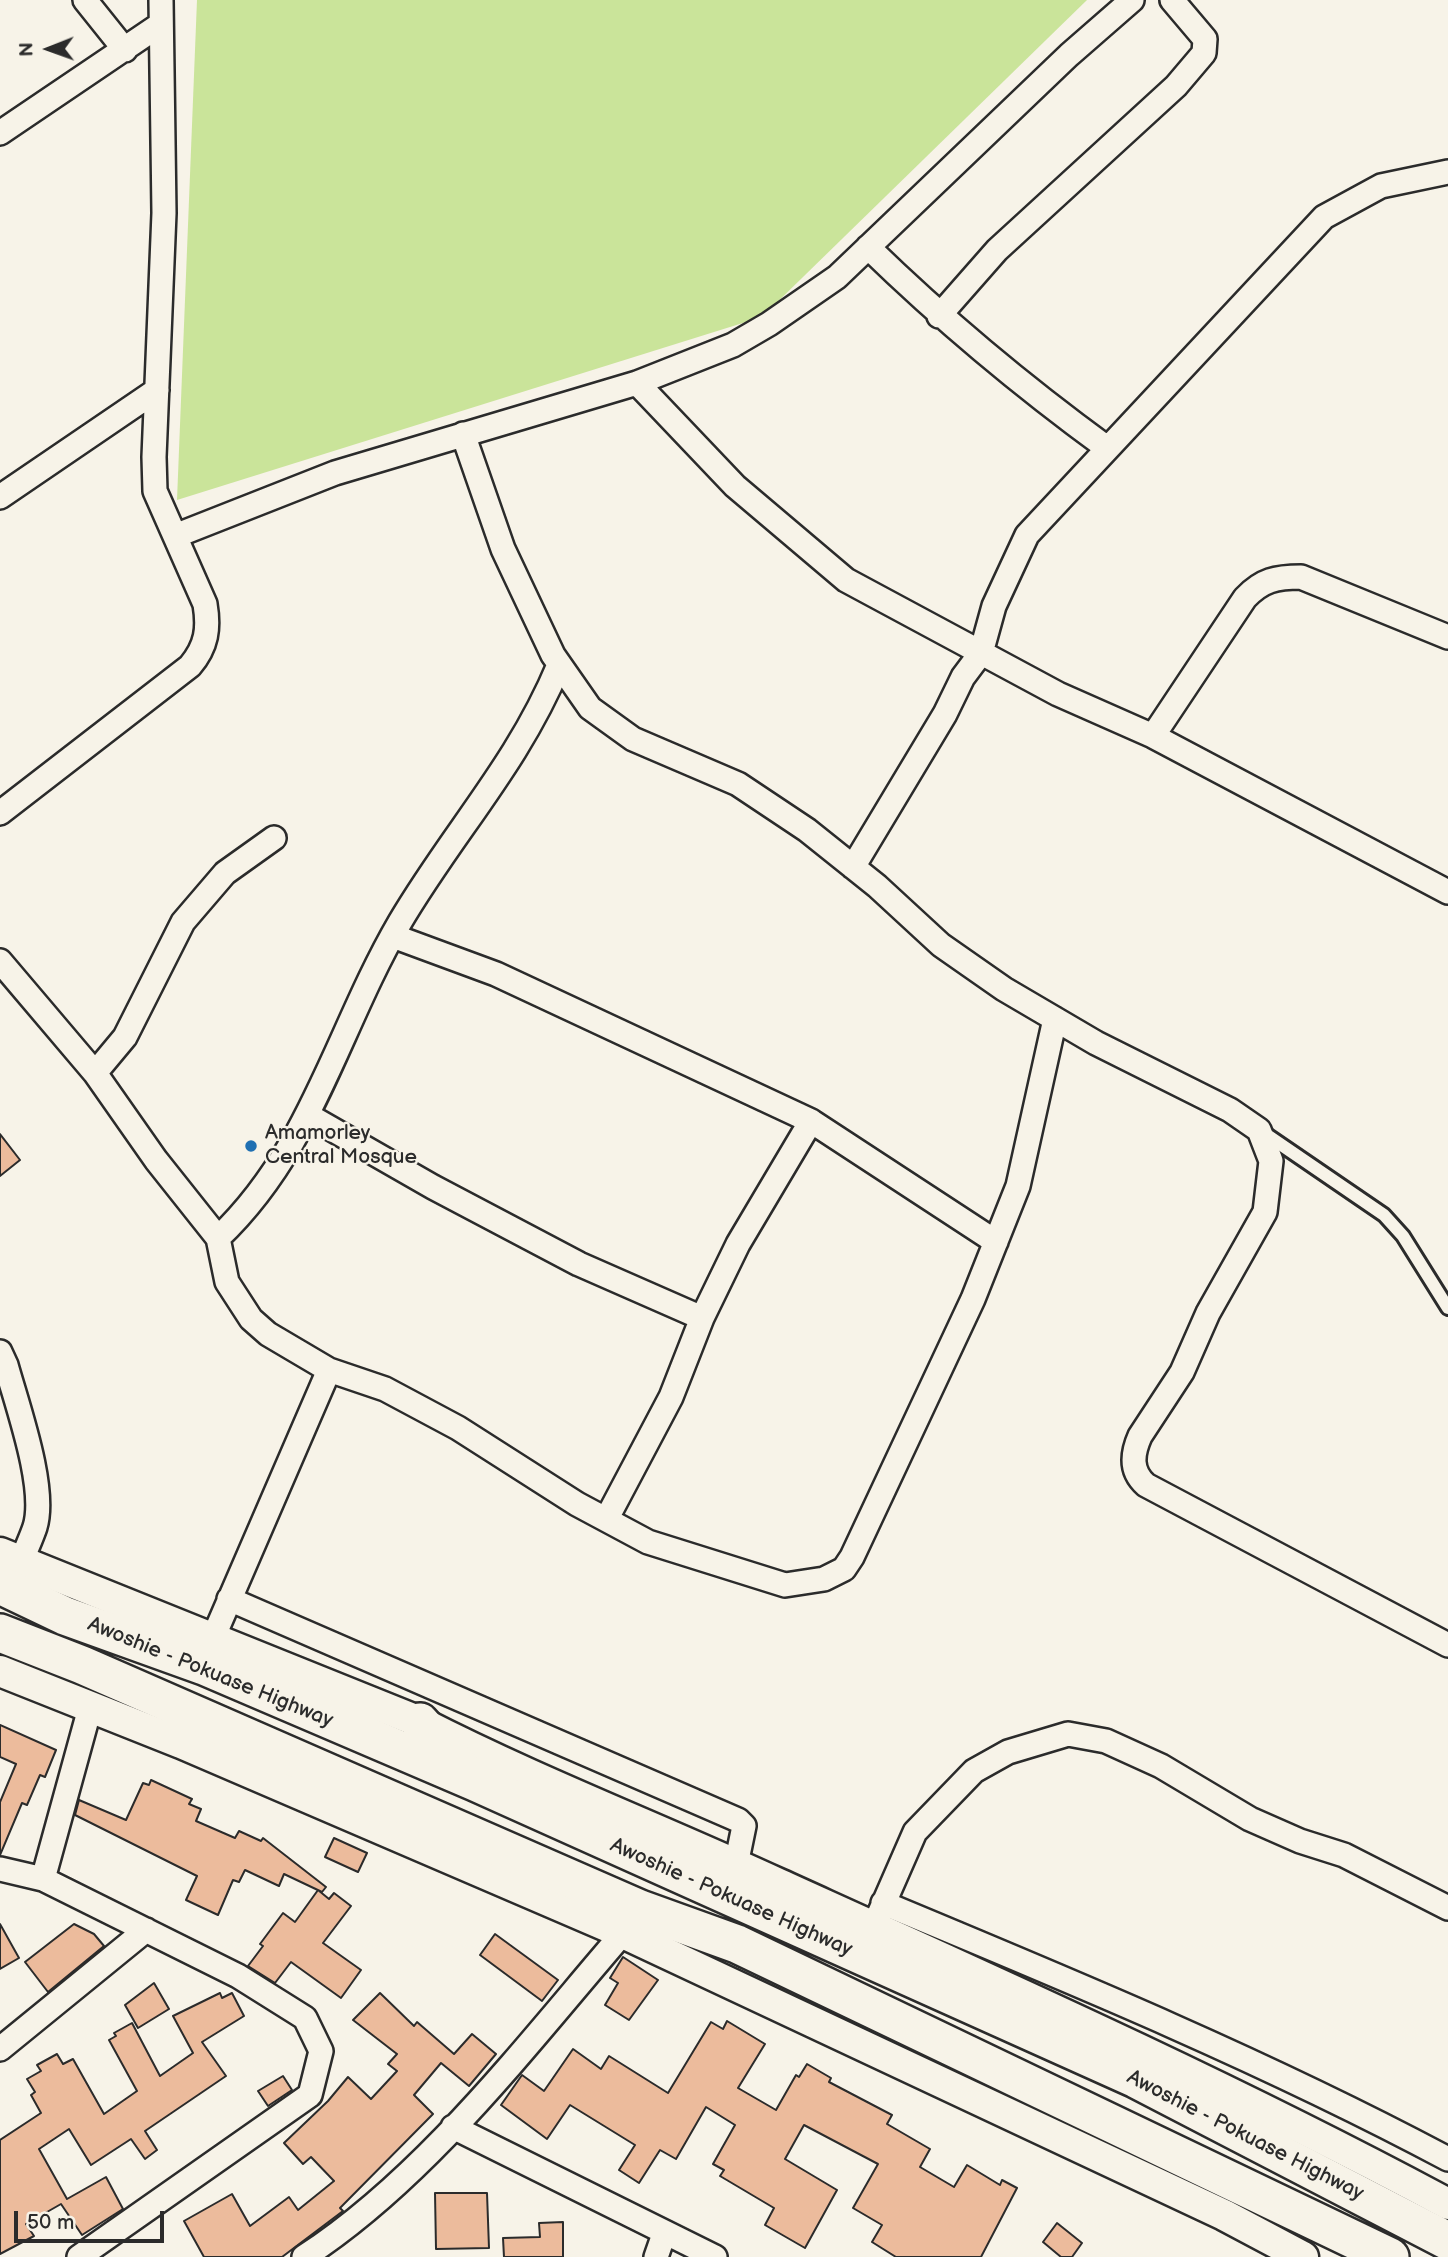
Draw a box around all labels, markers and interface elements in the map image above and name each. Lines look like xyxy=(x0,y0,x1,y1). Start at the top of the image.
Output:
north arrow xyxy=(14,14,84,84)
text: N xyxy=(16,42,39,57)
place label: Amamorley Central Mosque xyxy=(265,1121,417,1171)
marker: Amamorley Central Mosque xyxy=(243,1138,259,1154)
street label: Awoshie - Pokuase Highway xyxy=(84,1612,336,1734)
street label: Awoshie - Pokuase Highway xyxy=(606,1833,856,1963)
street label: Awoshie - Pokuase Highway xyxy=(1122,2065,1368,2207)
scale bar xyxy=(18,2198,168,2242)
text: 50 m xyxy=(27,2210,74,2235)

